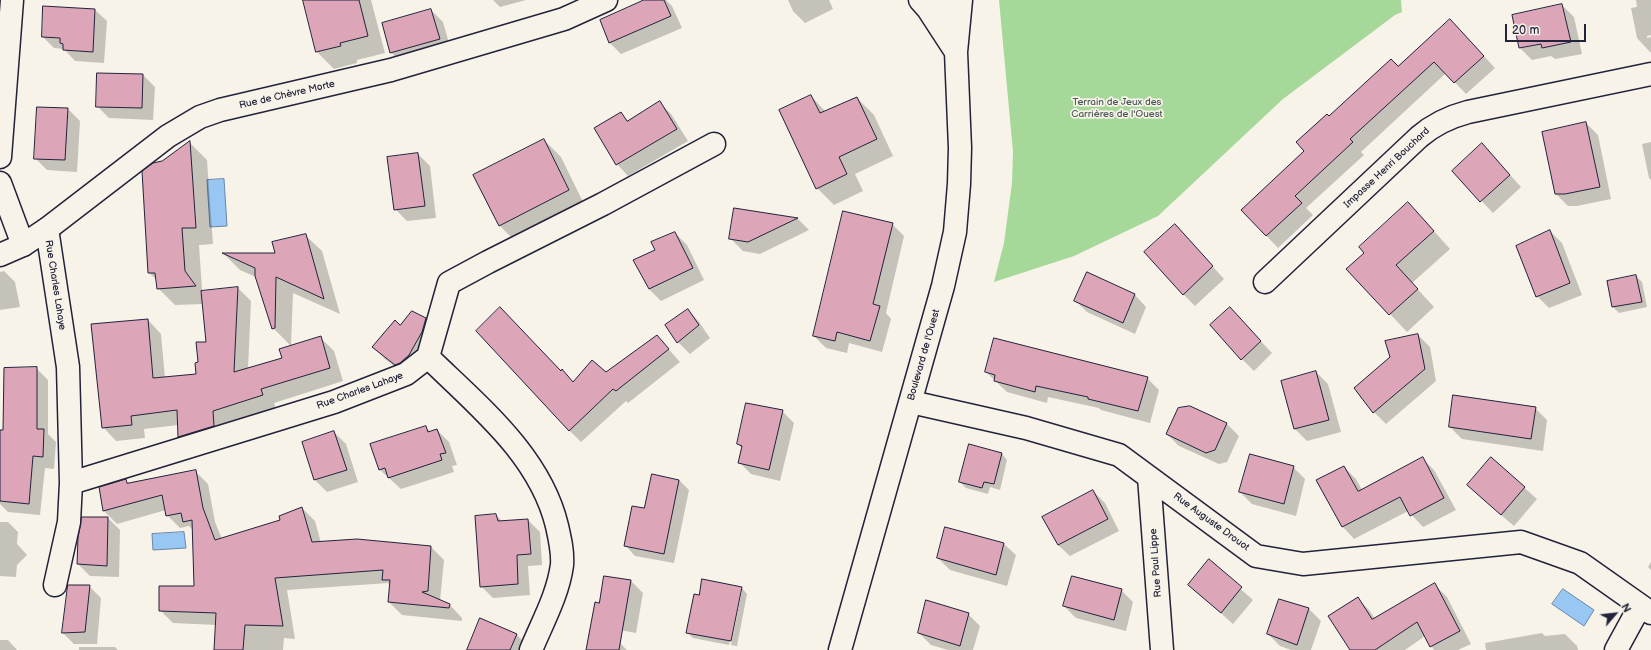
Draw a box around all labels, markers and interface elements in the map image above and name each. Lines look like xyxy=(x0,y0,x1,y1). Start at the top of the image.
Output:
scale bar xyxy=(1507,16,1588,42)
text: 20 m xyxy=(1512,23,1539,38)
street label: Rue de Chèvre Morte xyxy=(238,78,336,112)
park label: Terrain de Jeux des Carrières de l'Ouest xyxy=(1071,96,1163,120)
street label: Impasse Henri Bouchard xyxy=(1342,125,1432,211)
street label: Rue Charles Lahaye xyxy=(42,239,68,331)
street label: Boulevard de l'Ouest xyxy=(905,308,943,402)
street label: Rue Charles Lahaye xyxy=(315,370,405,412)
street label: Rue Auguste Drouot xyxy=(1171,490,1251,554)
street label: Rue Paul Lippe xyxy=(1148,528,1164,598)
north arrow xyxy=(1595,594,1635,634)
text: N xyxy=(1618,601,1634,615)

